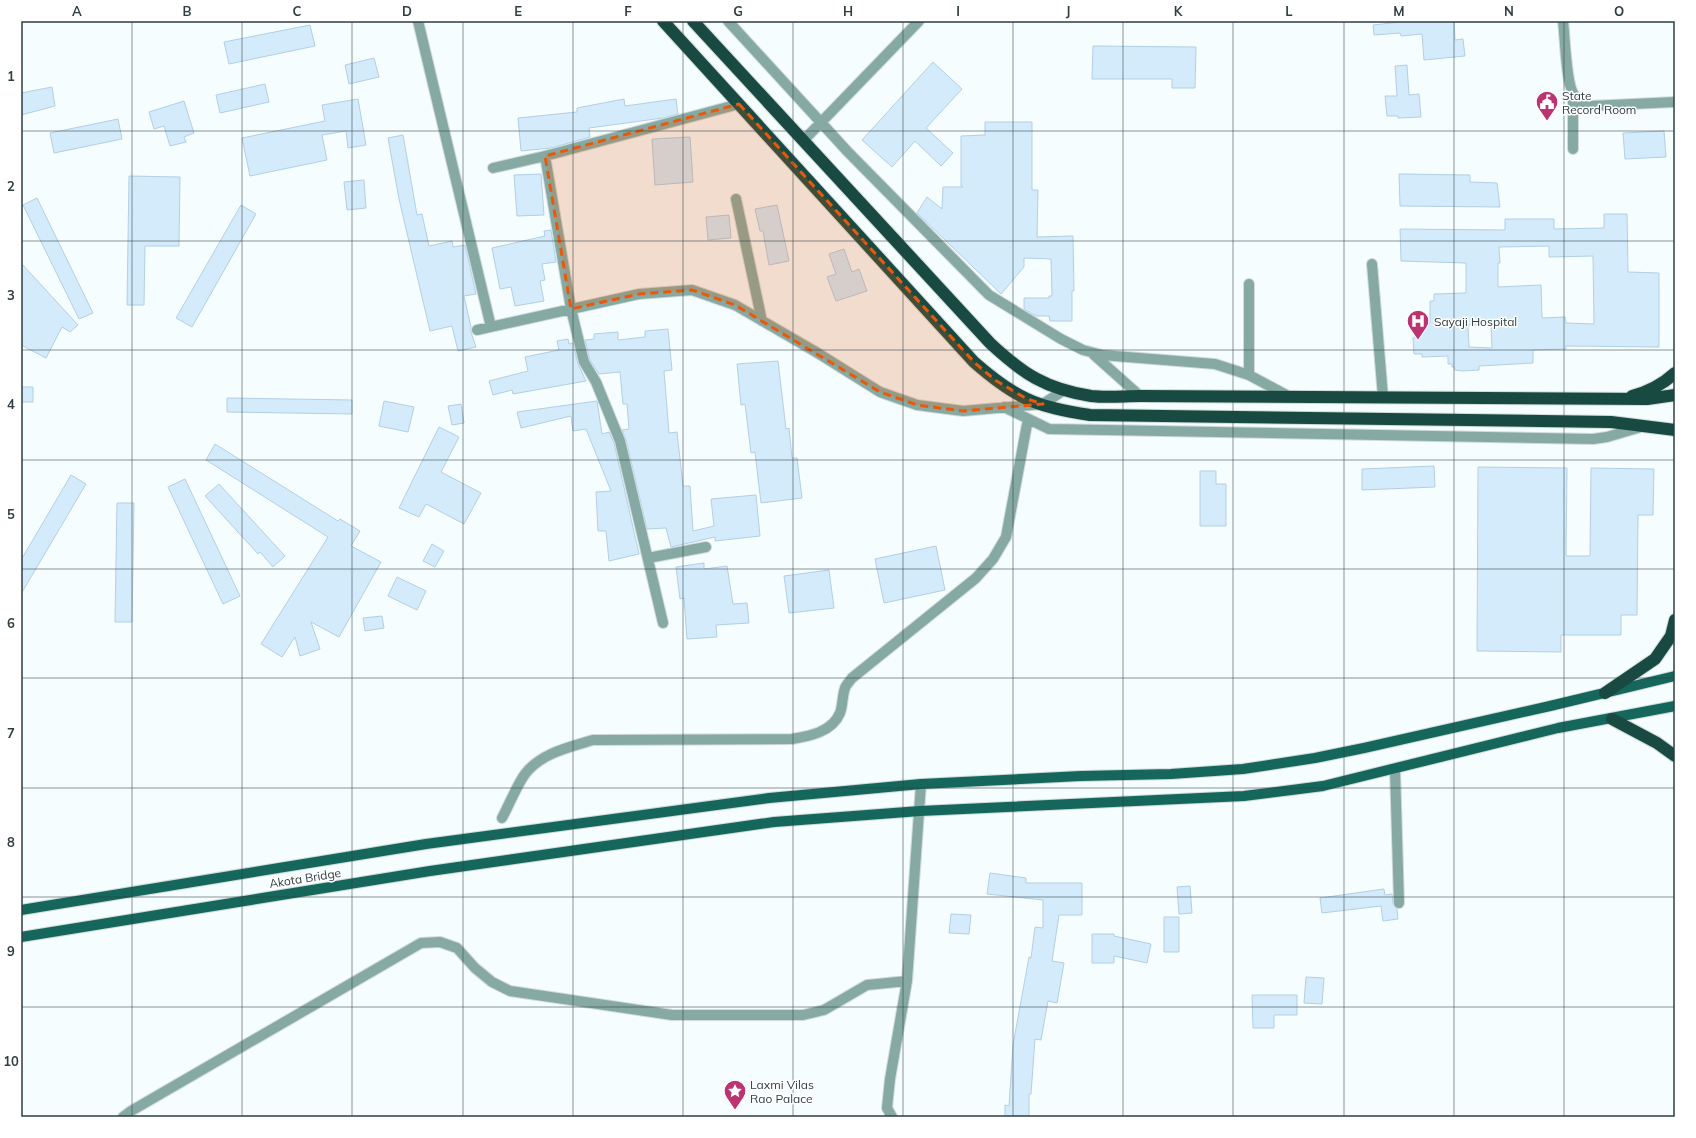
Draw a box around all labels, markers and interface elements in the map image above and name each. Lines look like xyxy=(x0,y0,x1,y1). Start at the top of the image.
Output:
text: A xyxy=(72,3,82,19)
text: B xyxy=(183,3,192,19)
text: C xyxy=(293,3,302,19)
text: D xyxy=(402,3,412,19)
text: E xyxy=(514,3,522,19)
text: F xyxy=(624,3,632,19)
text: G xyxy=(733,3,743,19)
text: H xyxy=(843,3,853,19)
text: I xyxy=(956,3,960,19)
text: J xyxy=(1066,3,1070,19)
text: K xyxy=(1174,3,1184,19)
text: L xyxy=(1285,3,1293,19)
text: M xyxy=(1393,3,1405,19)
text: N xyxy=(1504,3,1514,19)
text: O xyxy=(1614,3,1624,19)
text: 1 xyxy=(7,68,15,84)
place label: State Record Room xyxy=(1562,88,1636,117)
public building icon: State Record Room xyxy=(1534,89,1560,122)
text: 2 xyxy=(7,178,15,194)
text: 3 xyxy=(7,287,15,303)
hospital icon: Sayaji Hospital xyxy=(1405,308,1431,341)
place label: Sayaji Hospital xyxy=(1434,314,1517,329)
text: 4 xyxy=(7,396,15,412)
text: 5 xyxy=(7,506,15,522)
text: 6 xyxy=(7,615,15,631)
text: 7 xyxy=(7,725,15,741)
text: 8 xyxy=(7,834,15,850)
street label: Akota Bridge xyxy=(268,865,342,891)
text: 9 xyxy=(7,943,15,959)
text: 10 xyxy=(3,1053,19,1069)
place label: Laxmi Vilas Rao Palace xyxy=(750,1077,814,1106)
place icon: Laxmi Vilas Rao Palace xyxy=(722,1078,748,1111)

